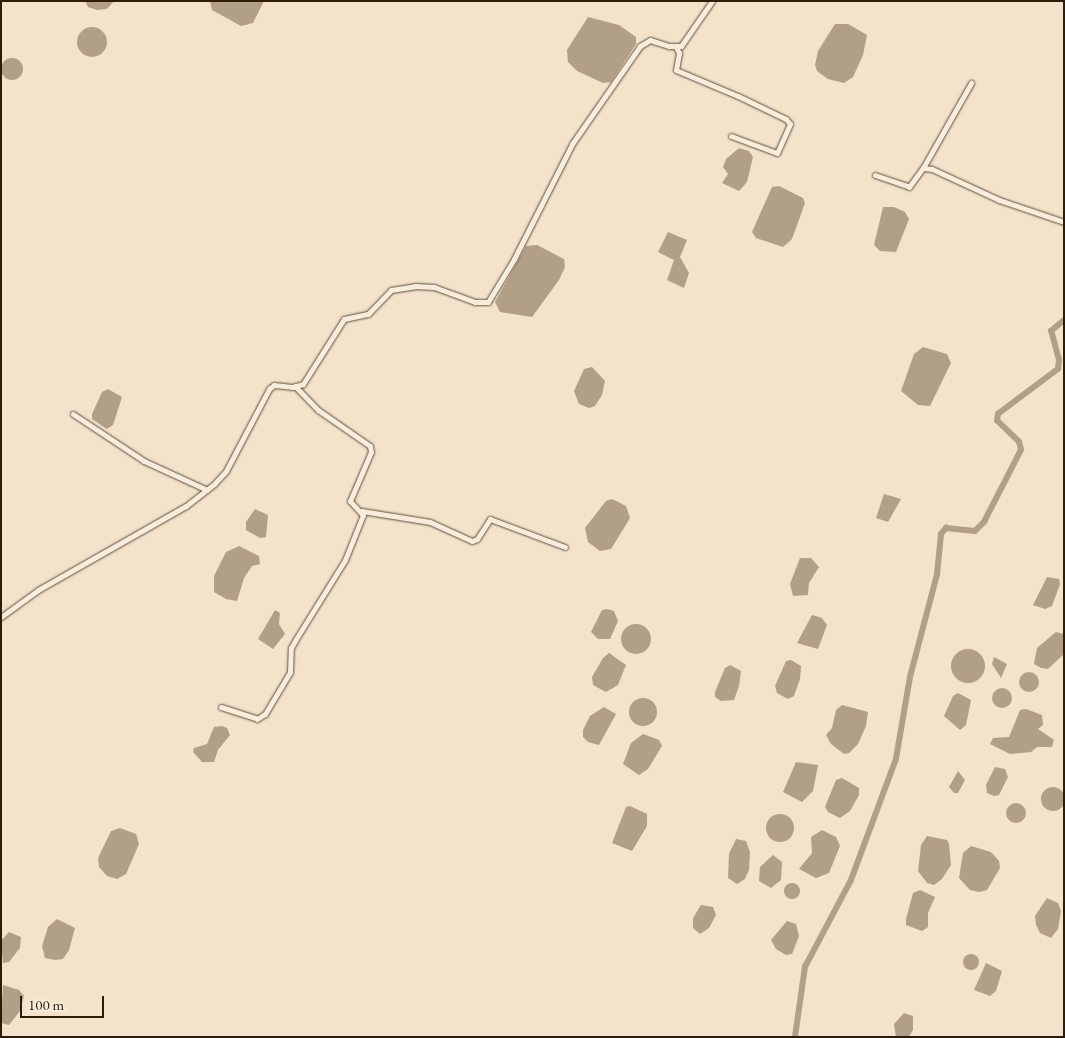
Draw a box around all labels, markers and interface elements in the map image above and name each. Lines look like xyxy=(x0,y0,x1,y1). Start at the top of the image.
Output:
scale bar xyxy=(22,986,106,1018)
text: 100 m xyxy=(28,995,64,1014)

